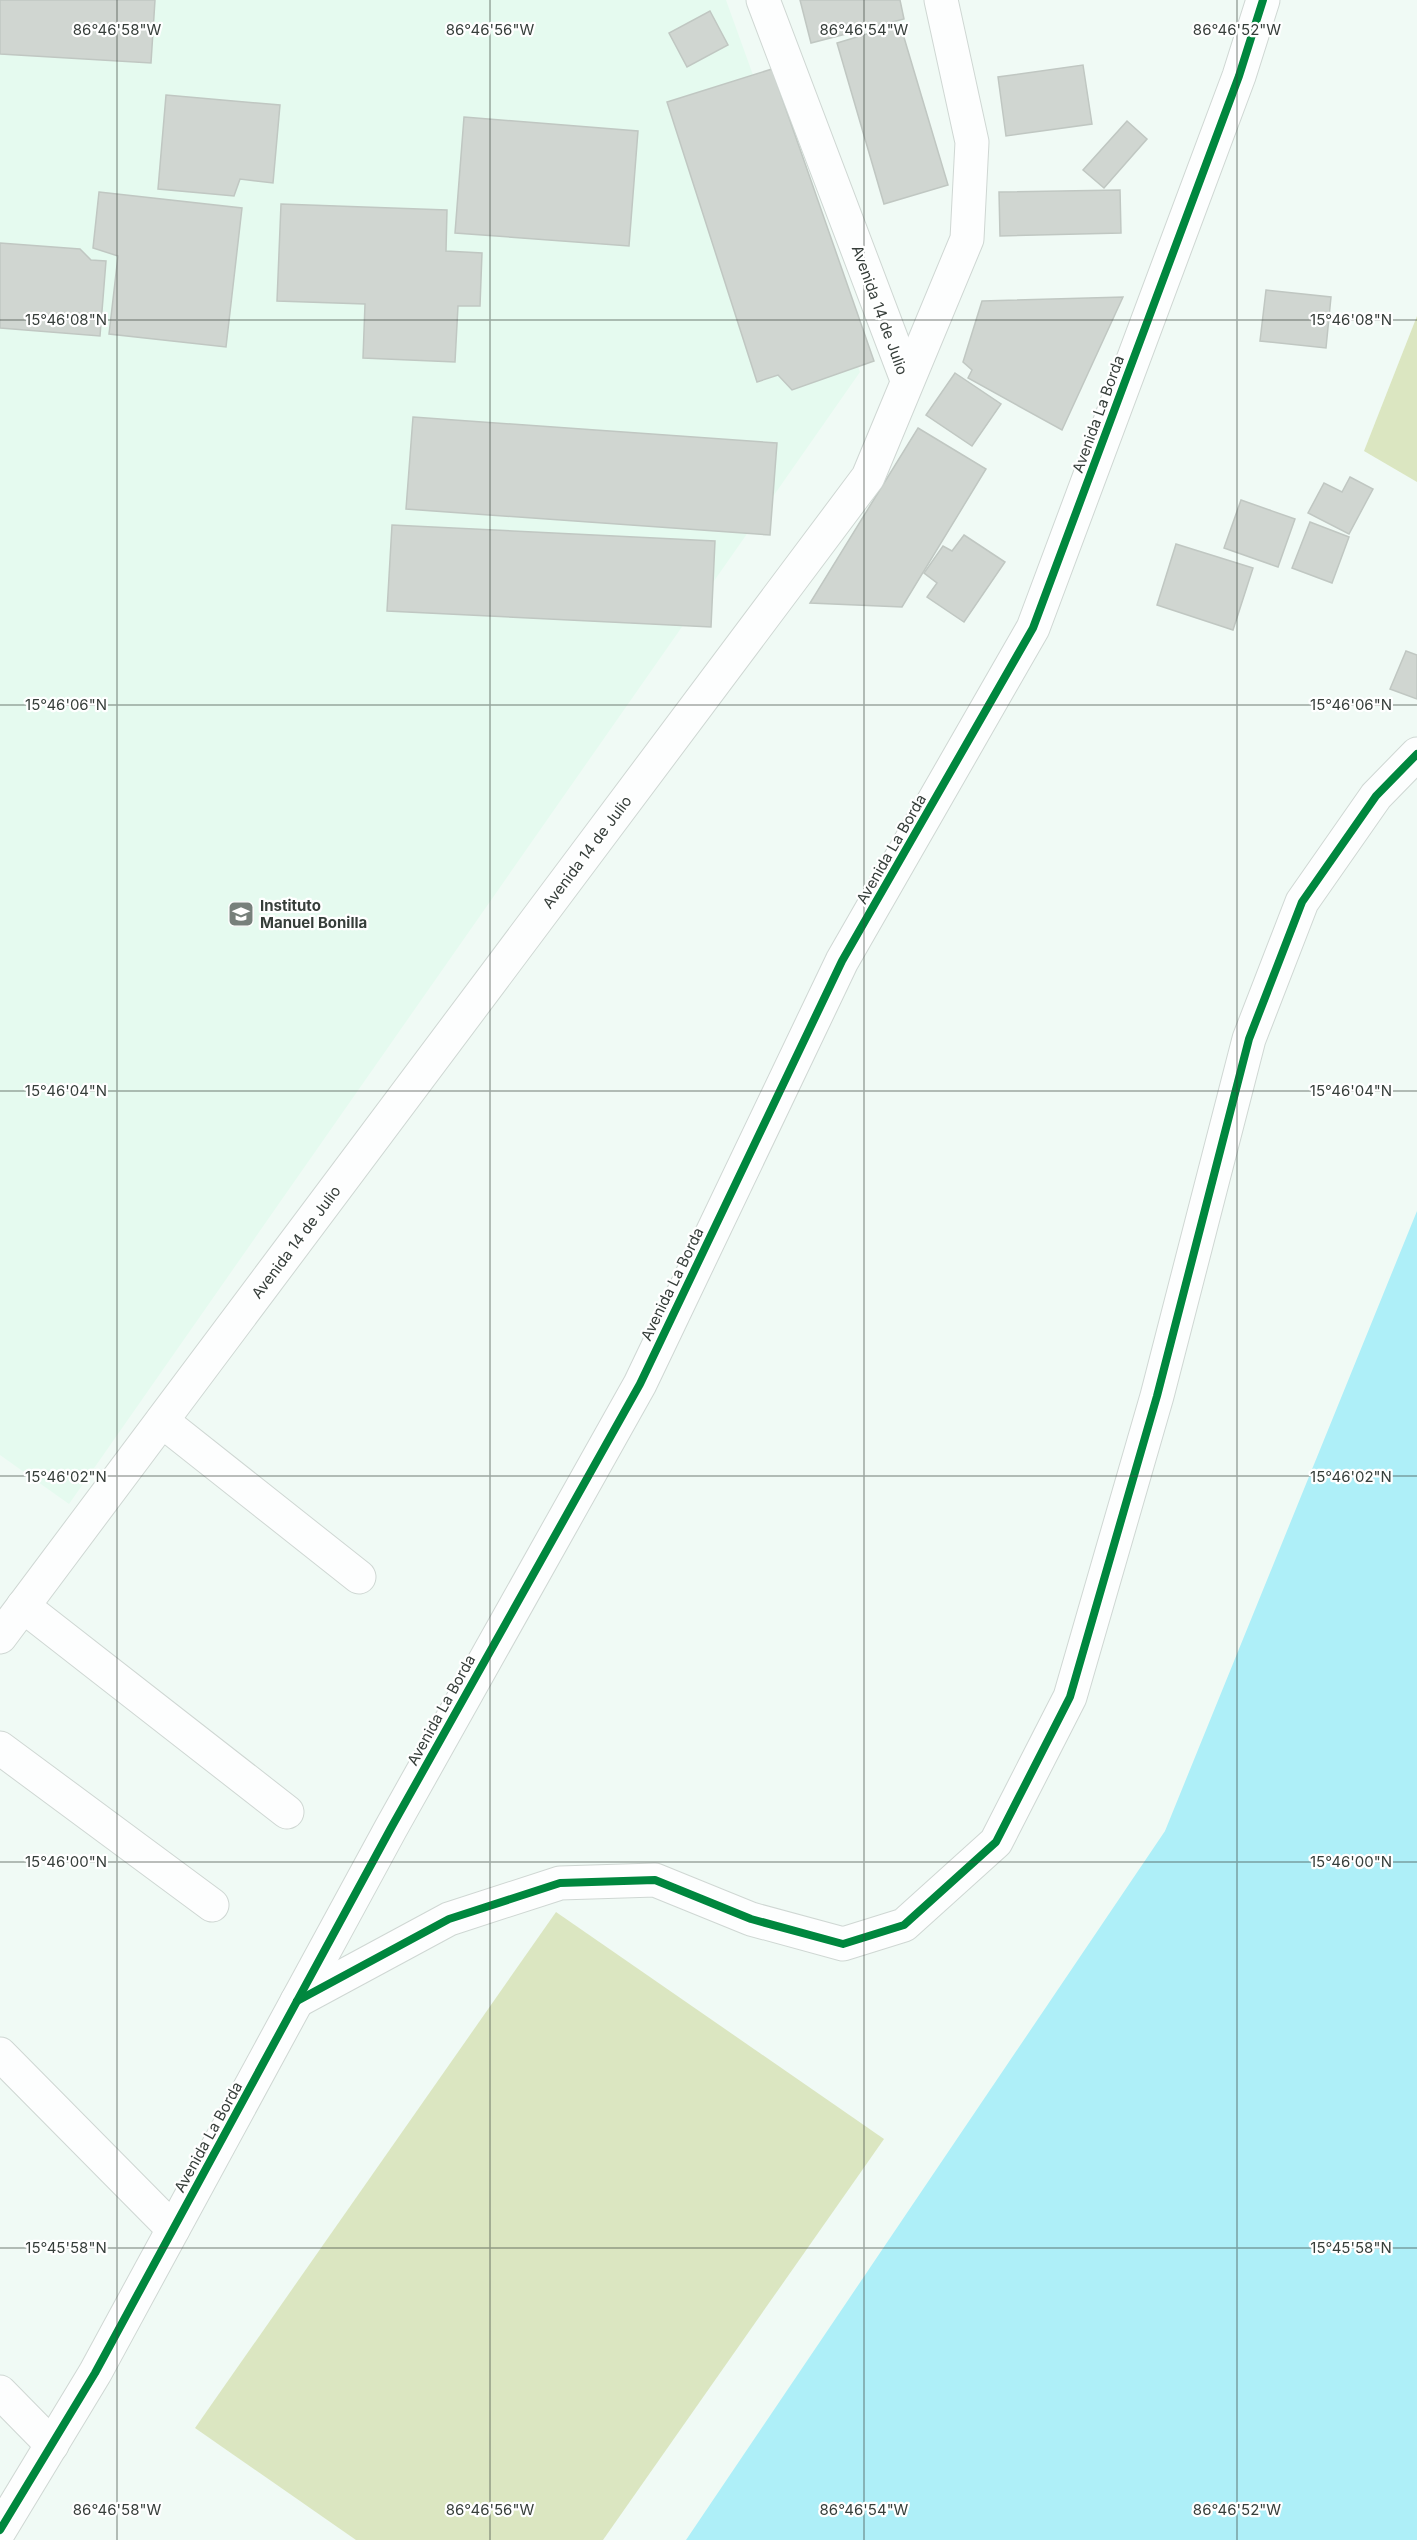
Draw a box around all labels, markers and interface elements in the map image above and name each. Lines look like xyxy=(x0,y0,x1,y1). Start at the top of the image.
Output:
text: 86°46'58"W xyxy=(73,20,161,39)
text: 86°46'56"W xyxy=(446,20,534,39)
text: 86°46'54"W xyxy=(820,20,909,39)
text: 86°46'52"W xyxy=(1193,20,1281,39)
street label: Avenida 14 de Julio xyxy=(848,243,912,377)
text: 15°46'08"N xyxy=(25,310,107,329)
text: 15°46'08"N xyxy=(1310,310,1392,329)
street label: Avenida La Borda xyxy=(1068,353,1128,475)
text: 15°46'06"N xyxy=(25,695,107,714)
text: 15°46'06"N xyxy=(1310,695,1392,714)
street label: Avenida La Borda xyxy=(852,791,930,907)
street label: Avenida 14 de Julio xyxy=(538,792,636,912)
place label: Instituto Manuel Bonilla xyxy=(260,896,367,932)
school or university icon: Instituto Manuel Bonilla xyxy=(226,899,256,929)
text: 15°46'04"N xyxy=(25,1081,107,1100)
text: 15°46'04"N xyxy=(1310,1081,1392,1100)
street label: Avenida 14 de Julio xyxy=(247,1182,345,1302)
street label: Avenida La Borda xyxy=(636,1224,708,1344)
text: 15°46'02"N xyxy=(25,1467,107,1486)
text: 15°46'02"N xyxy=(1310,1467,1392,1486)
street label: Avenida La Borda xyxy=(403,1651,479,1769)
text: 15°46'00"N xyxy=(25,1852,107,1871)
text: 15°46'00"N xyxy=(1310,1852,1392,1871)
street label: Avenida La Borda xyxy=(170,2078,246,2196)
text: 15°45'58"N xyxy=(25,2238,107,2257)
text: 15°45'58"N xyxy=(1310,2238,1392,2257)
text: 86°46'58"W xyxy=(73,2500,161,2519)
text: 86°46'56"W xyxy=(446,2500,534,2519)
text: 86°46'54"W xyxy=(820,2500,909,2519)
text: 86°46'52"W xyxy=(1193,2500,1281,2519)

